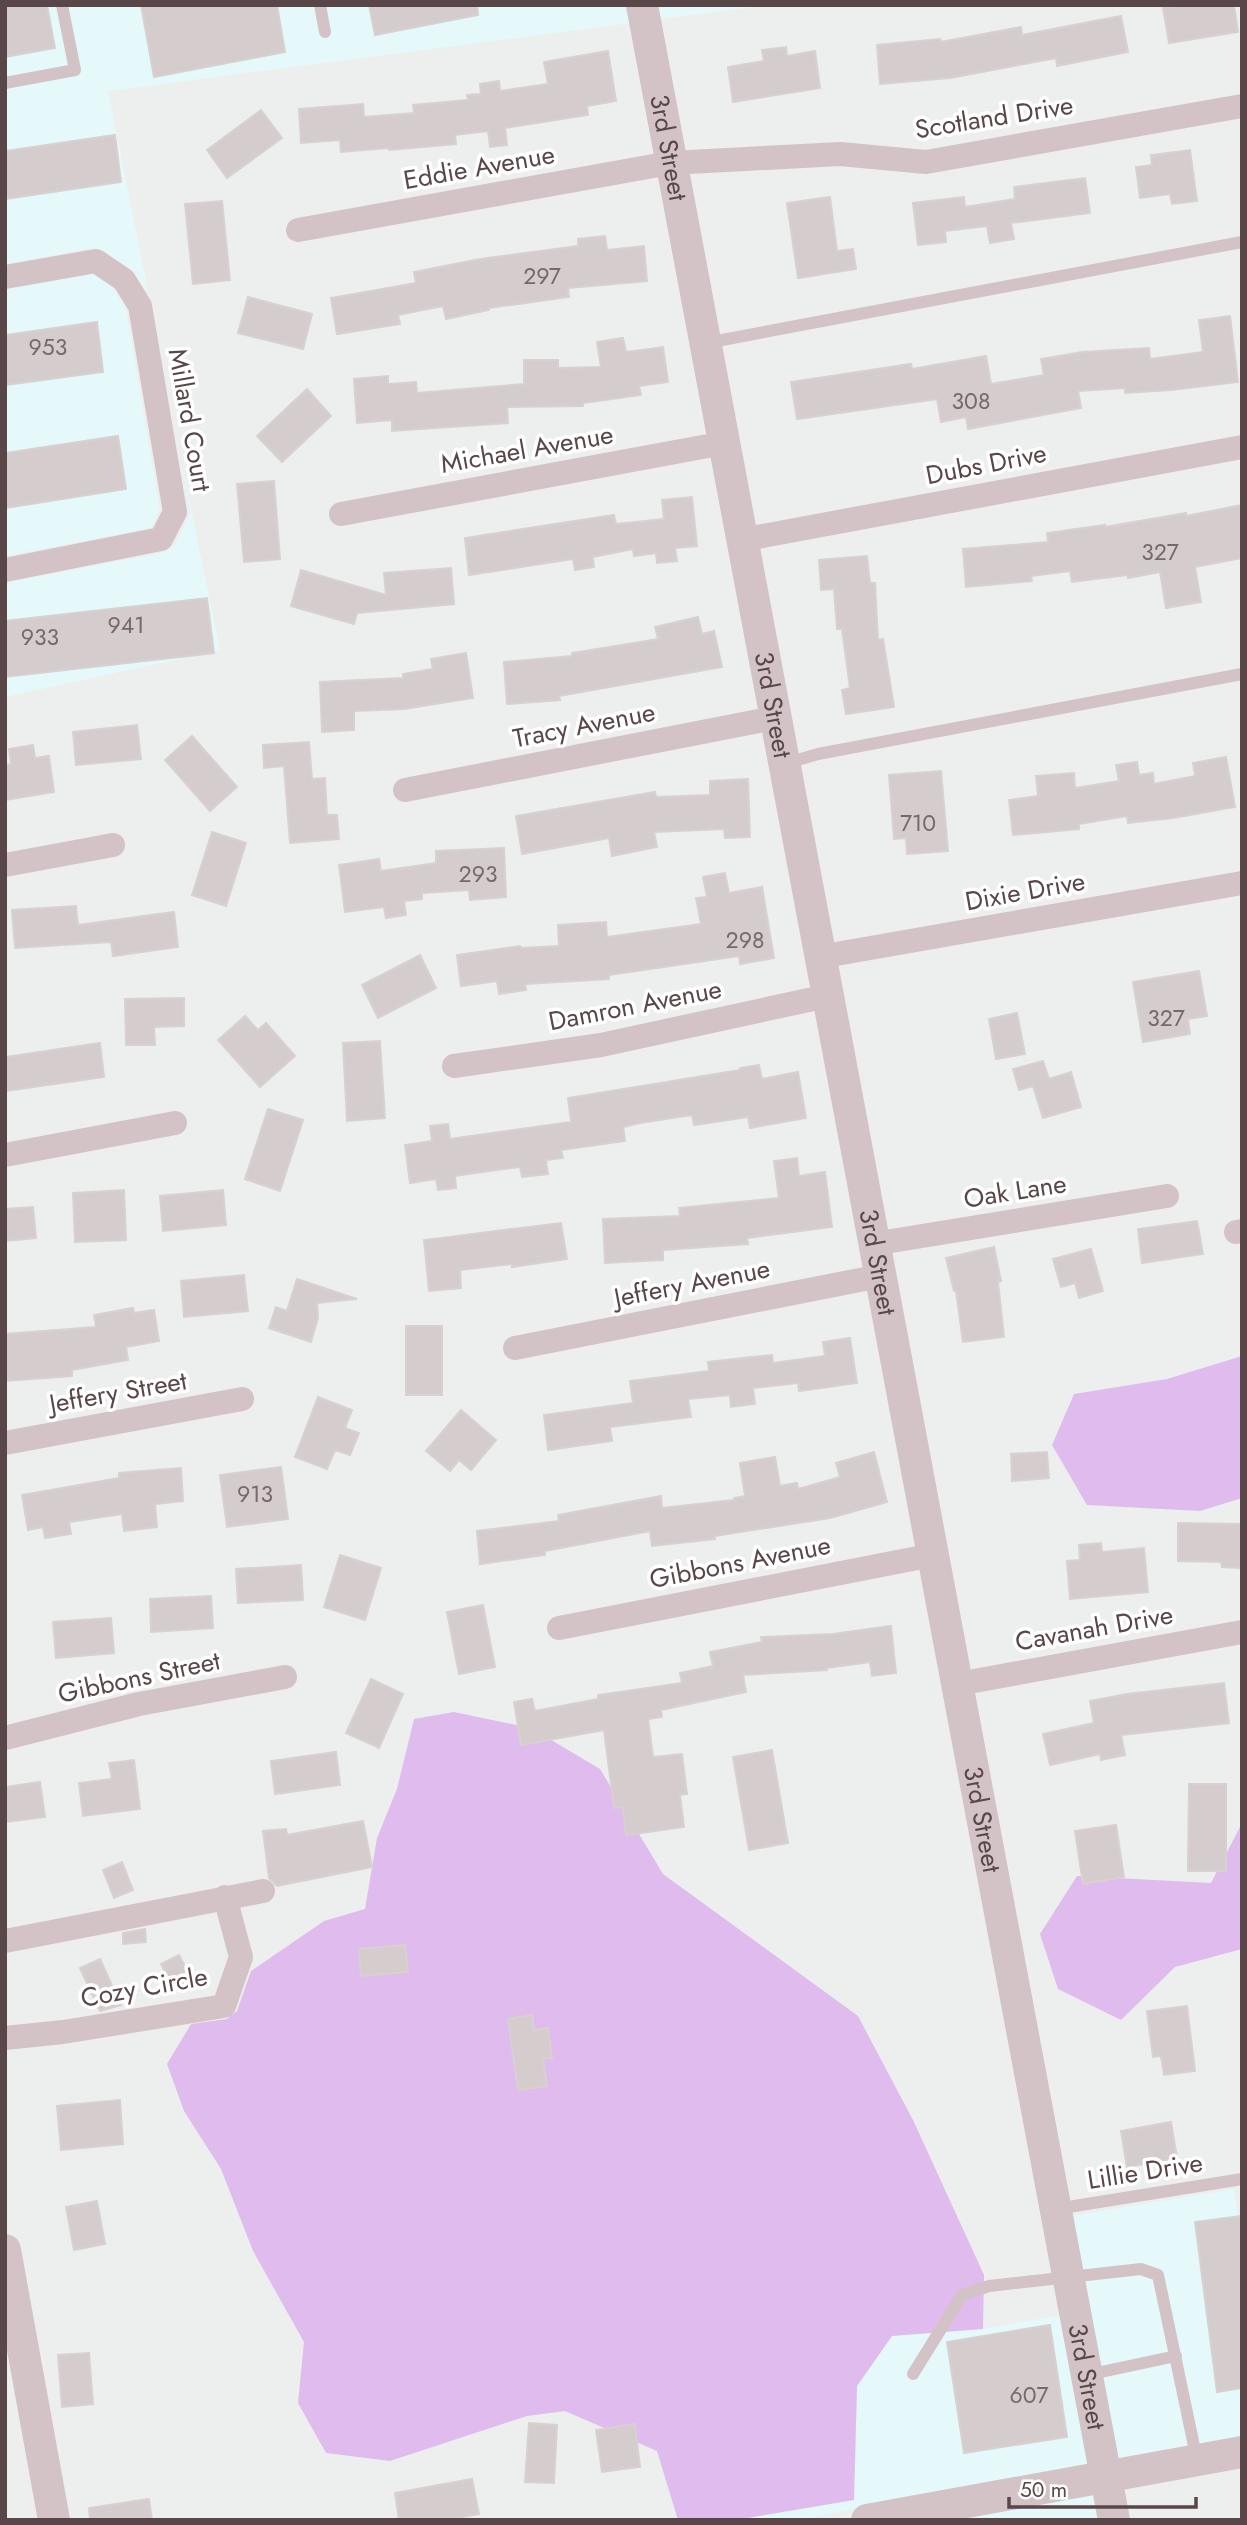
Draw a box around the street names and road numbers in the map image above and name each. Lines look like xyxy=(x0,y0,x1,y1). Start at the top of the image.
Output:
street label: Scotland Drive xyxy=(912,86,1076,148)
street label: 3rd Street xyxy=(640,91,698,205)
street label: Eddie Avenue xyxy=(400,135,558,199)
street label: Millard Court xyxy=(159,345,221,495)
street label: Michael Avenue xyxy=(438,415,616,483)
street label: Dubs Drive xyxy=(922,434,1050,494)
street label: 3rd Street xyxy=(745,648,802,762)
street label: Tracy Avenue xyxy=(510,693,658,757)
street label: Dixie Drive xyxy=(962,862,1088,920)
street label: Damron Avenue xyxy=(545,970,725,1040)
street label: Oak Lane xyxy=(961,1164,1069,1218)
street label: 3rd Street xyxy=(849,1206,907,1319)
street label: Jeffery Avenue xyxy=(608,1249,773,1317)
street label: Jeffery Street xyxy=(43,1361,190,1423)
street label: Gibbons Avenue xyxy=(646,1526,834,1598)
street label: Cavanah Drive xyxy=(1012,1595,1176,1661)
street label: Gibbons Street xyxy=(54,1641,224,1713)
street label: 3rd Street xyxy=(954,1763,1011,1877)
street label: Cozy Circle xyxy=(78,1957,210,2017)
street label: Lillie Drive xyxy=(1085,2143,1205,2199)
street label: 3rd Street xyxy=(1058,2320,1116,2434)

